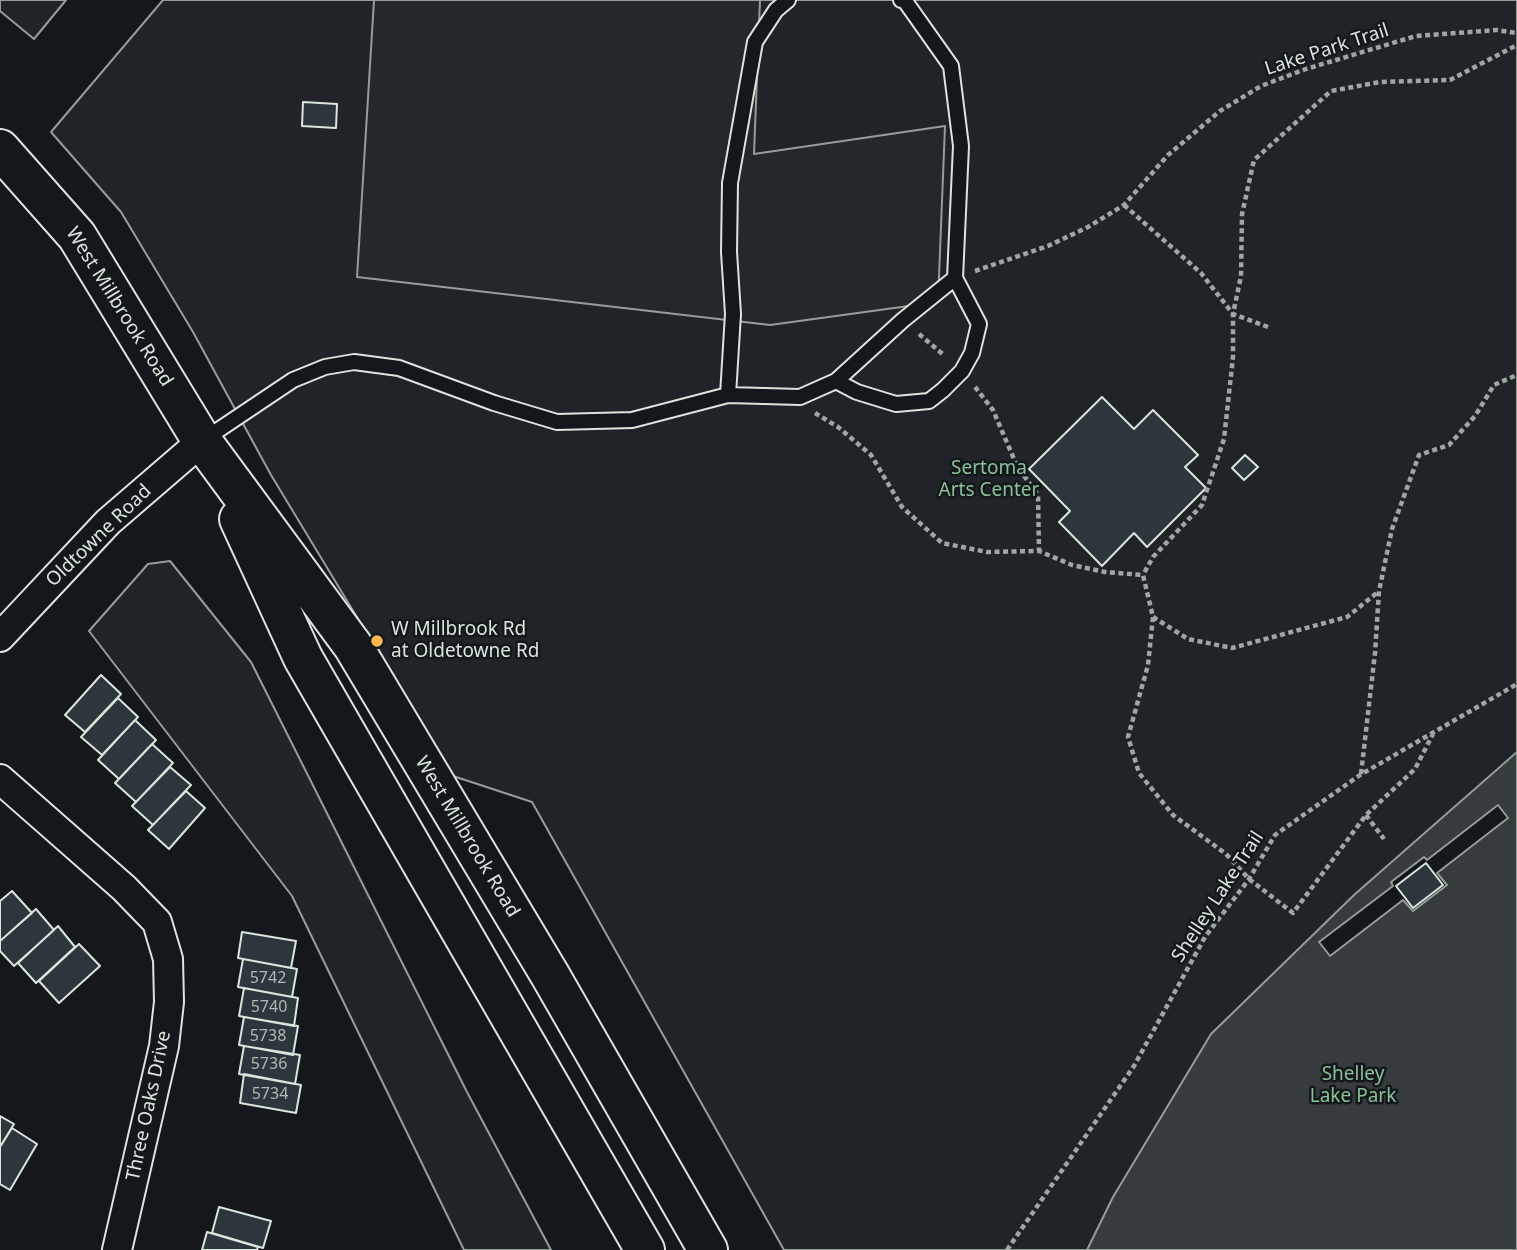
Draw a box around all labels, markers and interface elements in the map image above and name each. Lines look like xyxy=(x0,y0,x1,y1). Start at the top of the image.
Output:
street label: Lake Park Trail xyxy=(1262,19,1392,81)
street label: West Millbrook Road xyxy=(61,223,177,391)
park label: Sertoma Arts Center xyxy=(939,458,1039,502)
street label: Oldtowne Road xyxy=(42,480,156,592)
place label: W Millbrook Rd at Oldetowne Rd xyxy=(391,619,539,663)
marker: W Millbrook Rd at Oldetowne Rd xyxy=(369,633,385,649)
street label: West Millbrook Road xyxy=(410,752,524,922)
street label: Shelley Lake Trail xyxy=(1167,827,1269,967)
house number: 5742 xyxy=(250,968,286,988)
house number: 5740 xyxy=(251,997,287,1017)
house number: 5738 xyxy=(250,1026,286,1046)
street label: Three Oaks Drive xyxy=(122,1029,176,1183)
house number: 5736 xyxy=(251,1054,287,1074)
park label: Shelley Lake Park xyxy=(1310,1064,1396,1108)
house number: 5734 xyxy=(252,1084,288,1104)

